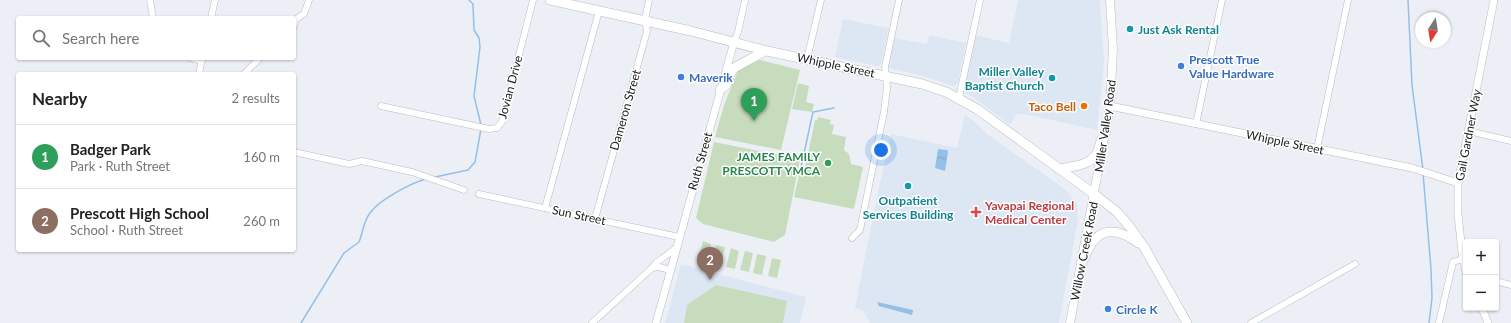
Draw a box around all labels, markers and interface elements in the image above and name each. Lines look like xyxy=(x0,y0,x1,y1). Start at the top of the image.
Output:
north arrow xyxy=(1415,12,1451,48)
search box xyxy=(16,16,296,60)
place label: Just Ask Rental xyxy=(1138,22,1219,37)
marker: Just Ask Rental xyxy=(1125,24,1135,34)
icon: search xyxy=(30,27,52,49)
text: Search here xyxy=(62,29,139,47)
street label: Whipple Street xyxy=(796,49,877,81)
place label: Prescott True Value Hardware xyxy=(1188,52,1275,81)
street label: Jovian Drive xyxy=(494,54,526,120)
marker: Prescott True Value Hardware xyxy=(1176,61,1186,71)
place label: Miller Valley Baptist Church xyxy=(965,64,1045,93)
street label: Dameron Street xyxy=(606,67,644,152)
place label: Maverik xyxy=(689,70,733,85)
marker: Maverik xyxy=(676,72,686,82)
marker: Miller Valley Baptist Church xyxy=(1047,73,1057,83)
street label: Miller Valley Road xyxy=(1091,79,1119,173)
street label: Gail Gardner Way xyxy=(1452,87,1484,182)
text: Nearby xyxy=(32,88,87,109)
pin: 1 xyxy=(741,88,767,121)
text: 2 results xyxy=(232,90,280,106)
place label: Taco Bell xyxy=(1028,99,1076,114)
marker: Taco Bell xyxy=(1079,101,1089,111)
street label: Whipple Street xyxy=(1245,126,1326,158)
street label: Ruth Street xyxy=(685,130,716,192)
text: Badger Park xyxy=(70,140,151,158)
your location xyxy=(871,140,891,160)
text: 1 xyxy=(41,149,49,165)
text: 160 m xyxy=(243,149,280,165)
place label: JAMES FAMILY PRESCOTT YMCA xyxy=(722,149,821,178)
text: Park · Ruth Street xyxy=(70,158,170,174)
marker: JAMES FAMILY PRESCOTT YMCA xyxy=(823,158,833,168)
marker: Outpatient Services Building xyxy=(903,181,913,191)
place label: Outpatient Services Building xyxy=(863,193,954,222)
place label: Yavapai Regional Medical Center xyxy=(984,198,1074,227)
street label: Willow Creek Road xyxy=(1067,200,1101,302)
street label: Sun Street xyxy=(551,202,608,228)
text: Prescott High School xyxy=(70,204,209,222)
marker: Yavapai Regional Medical Center xyxy=(970,206,982,218)
text: 2 xyxy=(41,213,49,229)
text: 260 m xyxy=(243,213,280,229)
text: School · Ruth Street xyxy=(70,222,183,238)
map controls xyxy=(1463,239,1499,311)
button: + xyxy=(1463,239,1499,275)
pin: 2 xyxy=(697,247,723,280)
button: − xyxy=(1463,275,1499,311)
place label: Circle K xyxy=(1116,302,1158,317)
marker: Circle K xyxy=(1103,304,1113,314)

